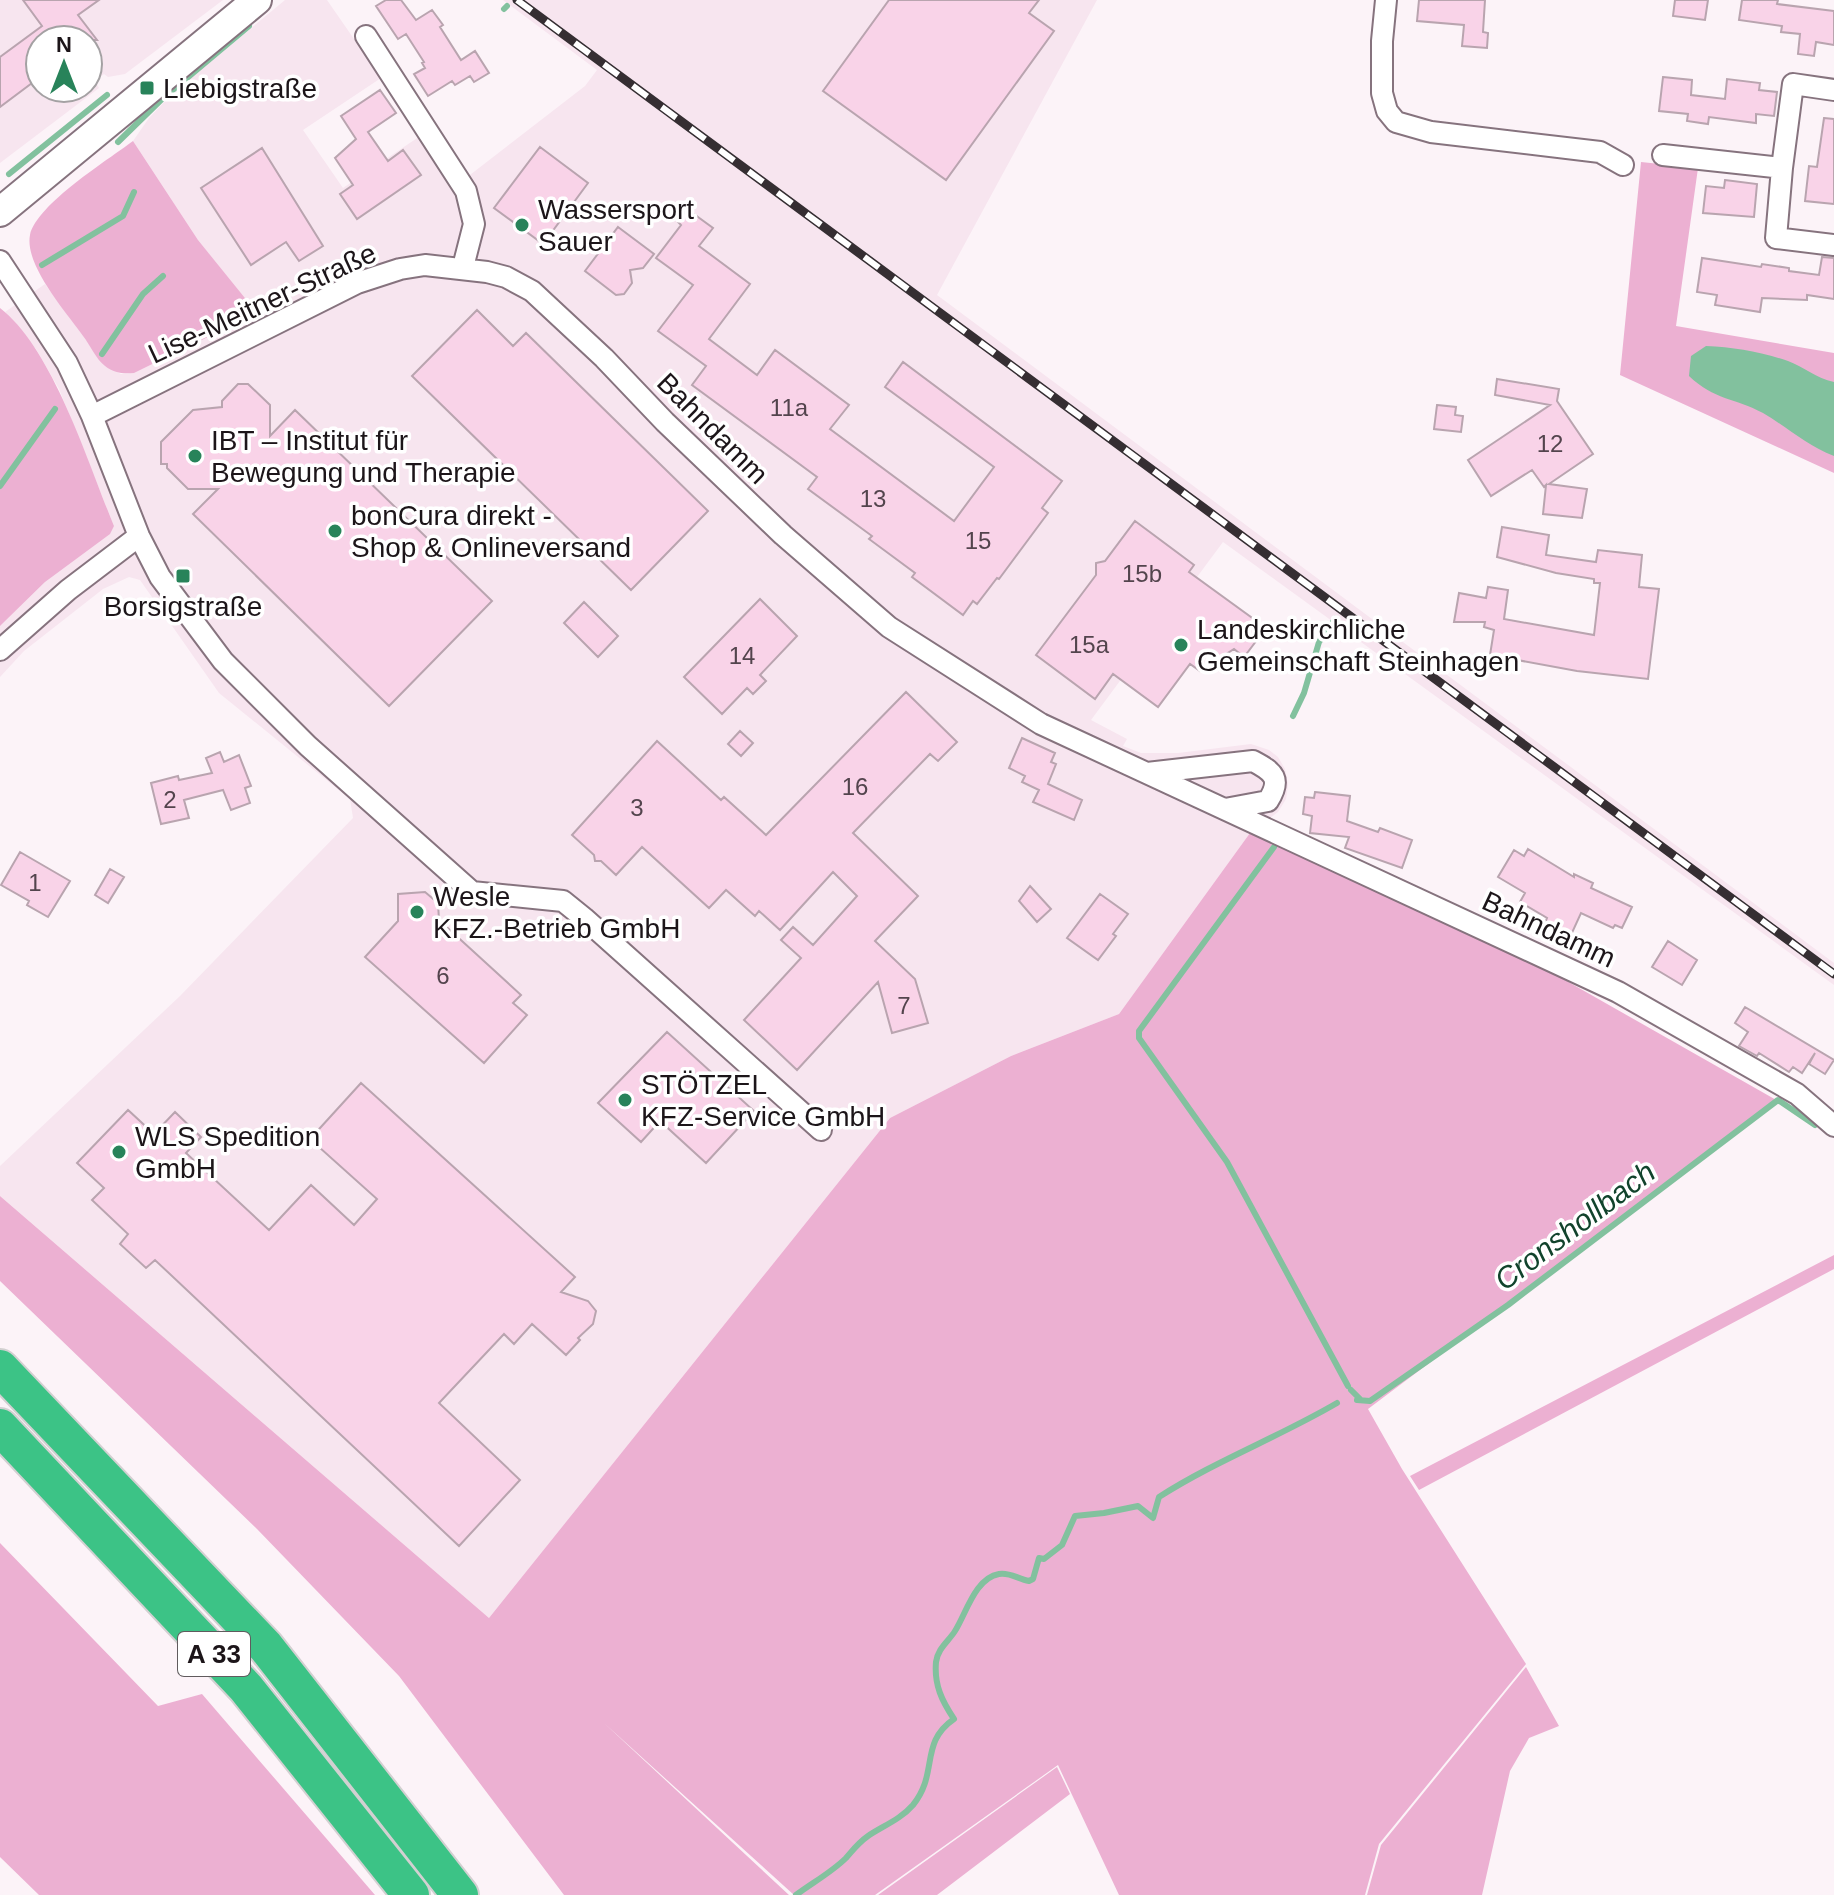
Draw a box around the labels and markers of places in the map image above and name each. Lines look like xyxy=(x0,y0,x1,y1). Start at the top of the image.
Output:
place label: Liebigstraße xyxy=(163,73,317,104)
marker: Liebigstraße xyxy=(138,79,156,97)
place label: Wassersport Sauer xyxy=(538,194,694,257)
marker: Wassersport Sauer xyxy=(513,216,531,234)
place label: IBT – Institut für Bewegung und Therapie xyxy=(211,425,516,488)
marker: IBT – Institut für Bewegung und Therapie xyxy=(186,447,204,465)
place label: bonCura direkt - Shop & Onlineversand xyxy=(351,500,631,563)
marker: bonCura direkt - Shop & Onlineversand xyxy=(326,522,344,540)
marker: Borsigstraße xyxy=(174,567,192,585)
place label: Borsigstraße xyxy=(104,591,262,622)
place label: Landeskirchliche Gemeinschaft Steinhagen xyxy=(1197,614,1519,677)
marker: Landeskirchliche Gemeinschaft Steinhagen xyxy=(1172,636,1190,654)
place label: Wesle KFZ.-Betrieb GmbH xyxy=(433,881,680,944)
marker: Wesle KFZ.-Betrieb GmbH xyxy=(408,903,426,921)
place label: STÖTZEL KFZ-Service GmbH xyxy=(641,1069,885,1132)
marker: STÖTZEL KFZ-Service GmbH xyxy=(616,1091,634,1109)
place label: WLS Spedition GmbH xyxy=(135,1121,320,1184)
marker: WLS Spedition GmbH xyxy=(110,1143,128,1161)

